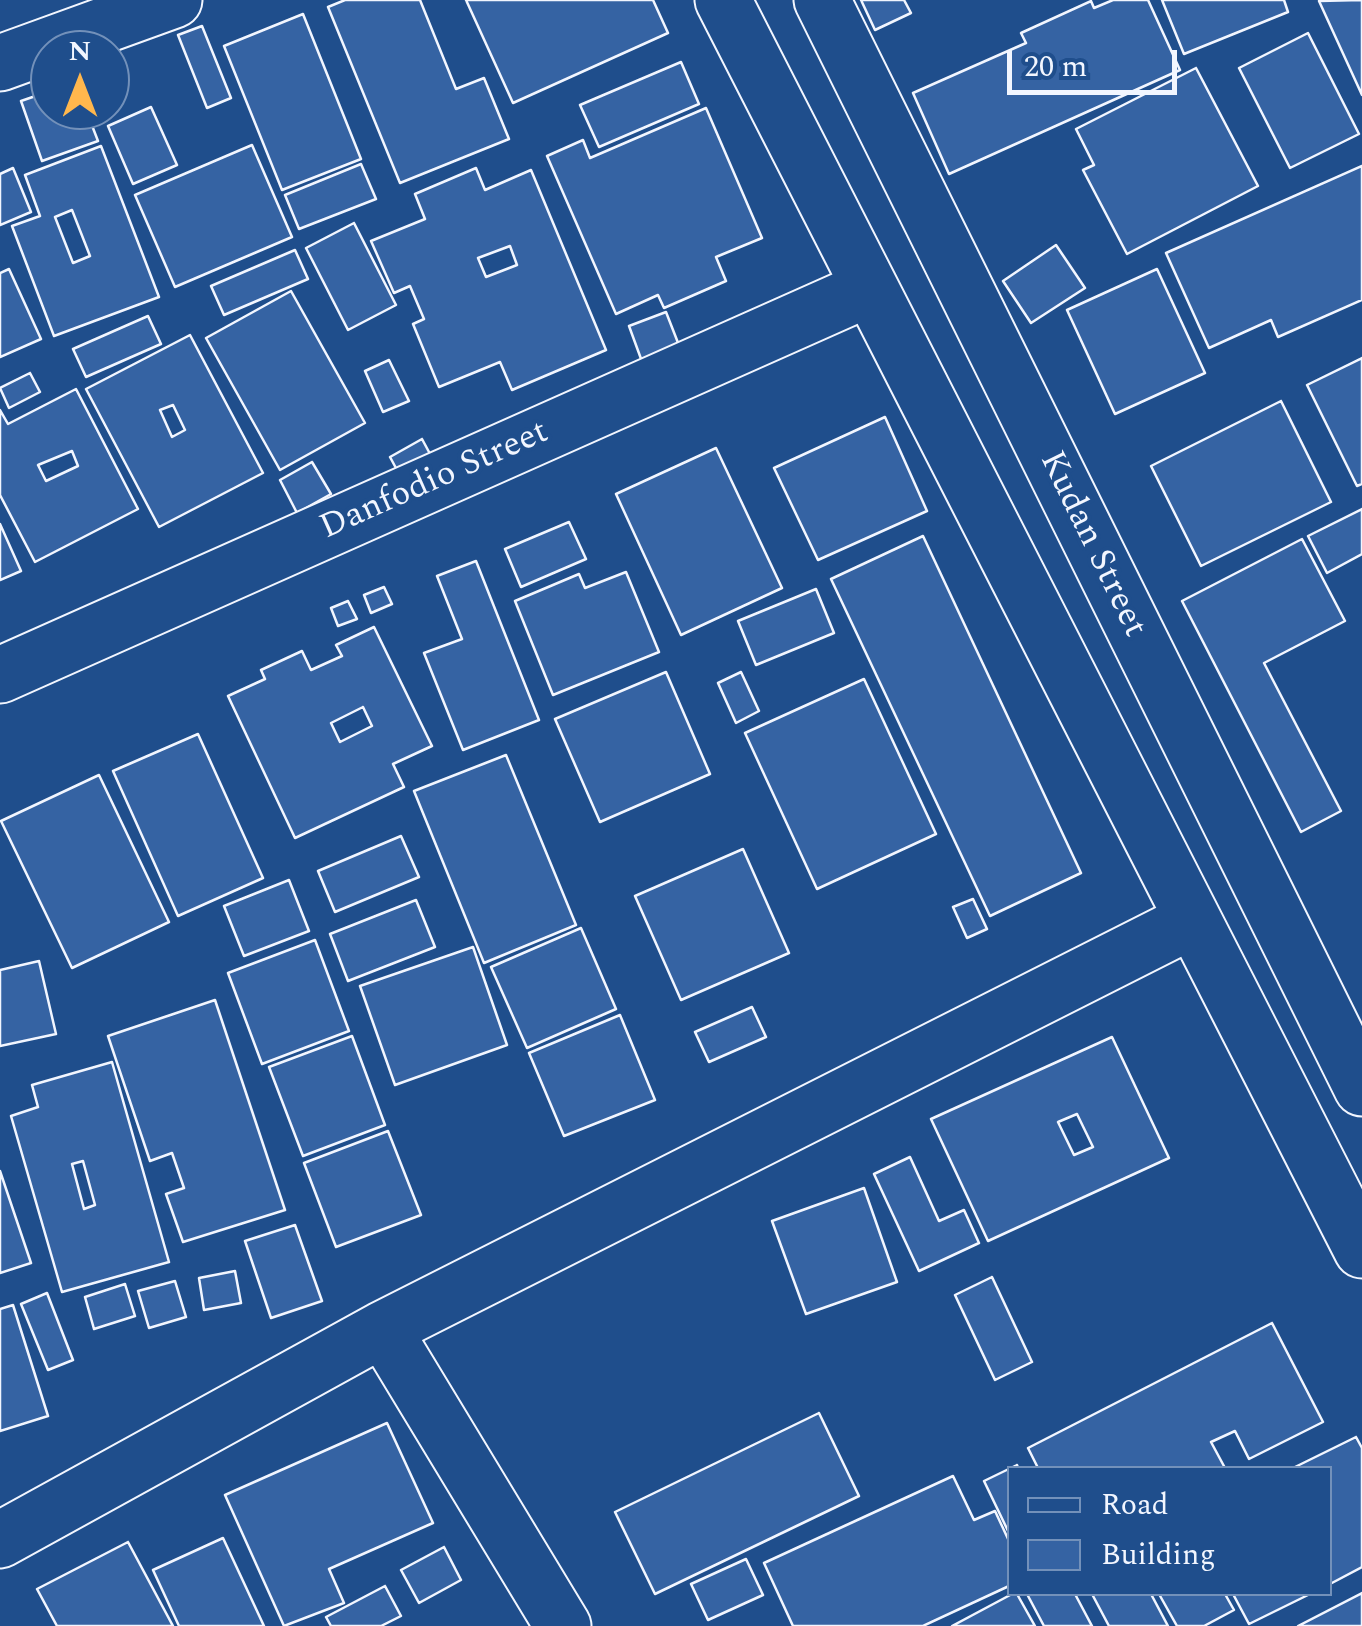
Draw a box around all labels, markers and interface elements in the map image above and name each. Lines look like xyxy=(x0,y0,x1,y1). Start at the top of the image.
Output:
north arrow xyxy=(30,30,130,130)
text: N xyxy=(69,30,91,73)
scale bar xyxy=(1012,30,1182,92)
text: 20 m xyxy=(1024,44,1087,90)
street label: Danfodio Street xyxy=(314,413,556,551)
street label: Kudan Street xyxy=(1028,445,1154,645)
legend xyxy=(1007,1466,1332,1596)
text: Road xyxy=(1101,1482,1169,1528)
text: Building xyxy=(1101,1532,1216,1578)

